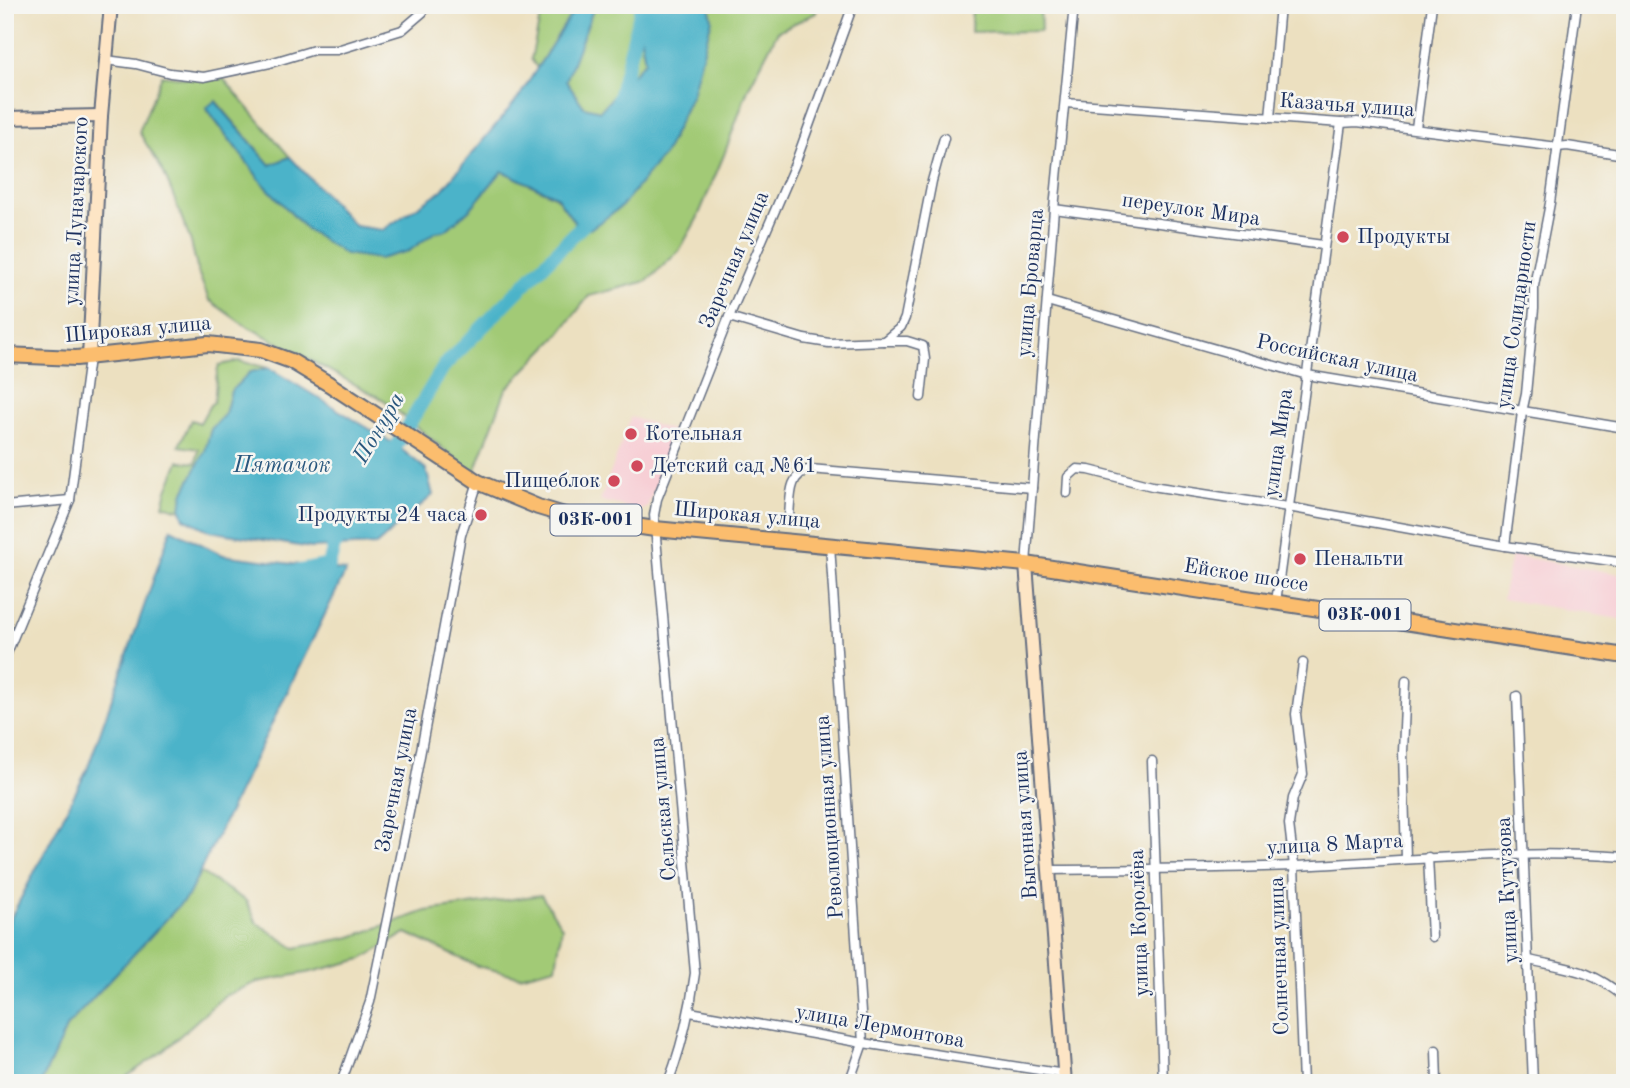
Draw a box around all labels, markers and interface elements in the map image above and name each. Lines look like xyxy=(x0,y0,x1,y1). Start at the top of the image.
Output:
street label: Казачья улица xyxy=(1278,91,1416,121)
street label: улица Луначарского xyxy=(62,116,92,306)
street label: Заречная улица xyxy=(697,188,773,332)
street label: переулок Мира xyxy=(1121,190,1261,230)
street label: улица Броварца xyxy=(1014,208,1048,358)
street label: улица Солидарности xyxy=(1493,220,1541,410)
place label: Продукты xyxy=(1357,227,1450,248)
marker: Продукты xyxy=(1335,229,1351,245)
street label: Широкая улица xyxy=(64,313,212,347)
street label: Российская улица xyxy=(1254,332,1420,386)
street label: улица Мира xyxy=(1261,387,1297,499)
water label: Понура xyxy=(348,389,410,469)
place label: Котельная xyxy=(645,424,742,445)
marker: Котельная xyxy=(623,426,639,442)
water label: Пятачок xyxy=(232,454,331,477)
place label: Детский сад №61 xyxy=(651,456,817,477)
marker: Детский сад №61 xyxy=(629,458,645,474)
place label: Пищеблок xyxy=(505,471,600,492)
marker: Пищеблок xyxy=(606,473,622,489)
street label: Широкая улица xyxy=(673,499,821,533)
place label: Продукты 24 часа xyxy=(297,505,467,526)
road number: 03К-001 xyxy=(550,505,642,536)
marker: Продукты 24 часа xyxy=(473,507,489,523)
place label: Пенальти xyxy=(1314,549,1404,570)
marker: Пенальти xyxy=(1292,551,1308,567)
street label: Ейское шоссе xyxy=(1182,556,1310,596)
road number: 03К-001 xyxy=(1320,600,1410,630)
street label: Заречная улица xyxy=(373,706,421,854)
street label: Революционная улица xyxy=(812,714,848,920)
street label: Сельская улица xyxy=(647,736,681,882)
street label: Выгонная улица xyxy=(1010,750,1042,900)
street label: улица Кутузова xyxy=(1494,816,1522,964)
street label: улица 8 Марта xyxy=(1266,831,1404,859)
street label: улица Королёва xyxy=(1127,849,1153,997)
street label: Солнечная улица xyxy=(1267,876,1293,1036)
street label: улица Лермонтова xyxy=(794,1002,966,1052)

